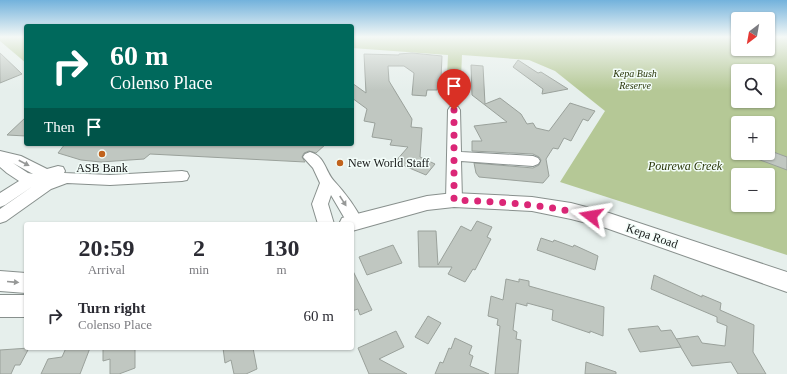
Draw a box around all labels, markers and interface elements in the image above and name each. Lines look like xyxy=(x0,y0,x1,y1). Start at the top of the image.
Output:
north arrow xyxy=(731,12,775,56)
map controls xyxy=(731,12,775,212)
icon: right xyxy=(44,40,96,92)
text: 60 m xyxy=(110,40,168,71)
button: search xyxy=(731,64,775,108)
park label: Kepa Bush Reserve xyxy=(612,68,657,91)
pin xyxy=(437,69,471,110)
text: Colenso Place xyxy=(110,73,212,93)
icon: arrive xyxy=(443,75,465,97)
icon: arrive xyxy=(83,116,105,138)
button: + xyxy=(731,116,775,160)
text: Then xyxy=(44,119,75,135)
marker: ASB Bank xyxy=(97,149,107,159)
place label: New World Staff xyxy=(348,156,429,170)
marker: New World Staff xyxy=(335,158,345,168)
one-way arrow xyxy=(18,159,30,166)
park label: Pourewa Creek xyxy=(647,159,723,173)
place label: ASB Bank xyxy=(76,161,128,175)
button: − xyxy=(731,168,775,212)
position arrow xyxy=(570,195,612,237)
one-way arrow xyxy=(339,196,347,206)
street label: Kepa Road xyxy=(624,221,680,251)
text: 20:59 xyxy=(78,235,134,261)
text: 2 xyxy=(193,235,205,261)
text: 130 xyxy=(264,235,300,261)
text: Arrival xyxy=(88,262,125,277)
text: min xyxy=(189,262,209,277)
text: m xyxy=(276,262,287,277)
one-way arrow xyxy=(7,278,19,285)
text: Turn right xyxy=(78,300,145,316)
icon: right xyxy=(44,305,66,327)
text: 60 m xyxy=(304,308,334,324)
text: Colenso Place xyxy=(78,317,152,332)

